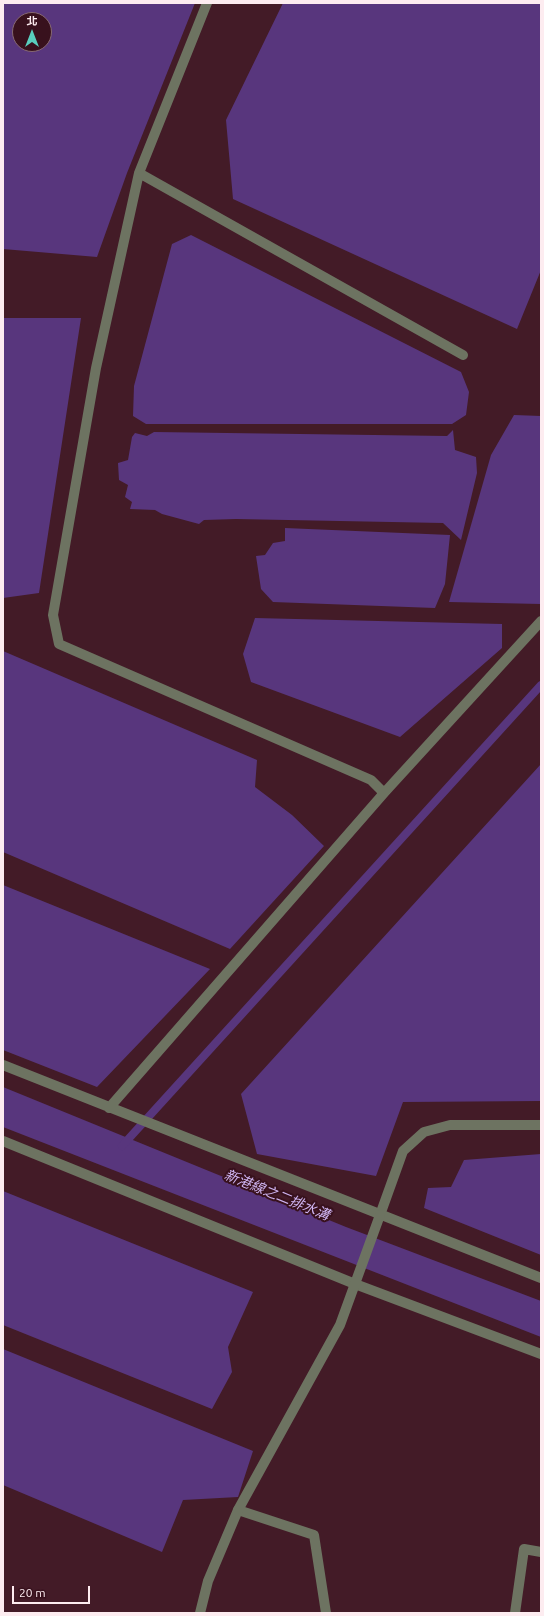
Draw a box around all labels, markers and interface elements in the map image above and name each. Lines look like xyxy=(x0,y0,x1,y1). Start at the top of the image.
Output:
north arrow xyxy=(12,12,52,52)
text: 北 xyxy=(27,15,38,27)
water label: 新港線之二排水溝 xyxy=(222,1166,332,1224)
scale bar xyxy=(14,1578,92,1604)
text: 20 m xyxy=(19,1586,46,1599)

